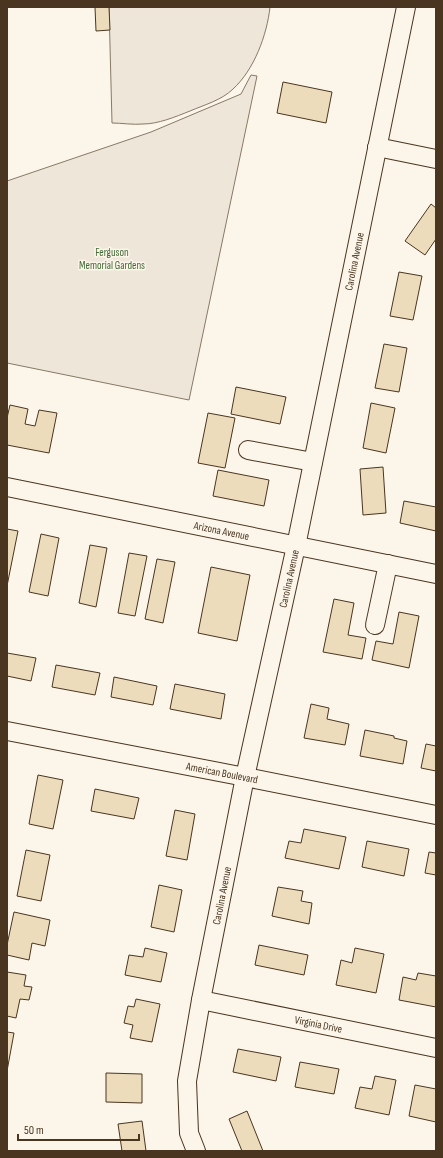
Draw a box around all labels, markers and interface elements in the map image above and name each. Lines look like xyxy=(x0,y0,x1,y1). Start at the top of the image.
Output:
street label: Carolina Avenue xyxy=(342,231,366,291)
park label: Ferguson Memorial Gardens xyxy=(79,246,145,272)
street label: Arizona Avenue xyxy=(192,518,250,542)
street label: Carolina Avenue xyxy=(276,548,301,609)
street label: American Boulevard xyxy=(184,759,260,786)
street label: Carolina Avenue xyxy=(210,865,234,926)
street label: Virginia Drive xyxy=(294,1013,344,1035)
scale bar xyxy=(18,1116,139,1142)
text: 50 m xyxy=(24,1123,44,1138)

